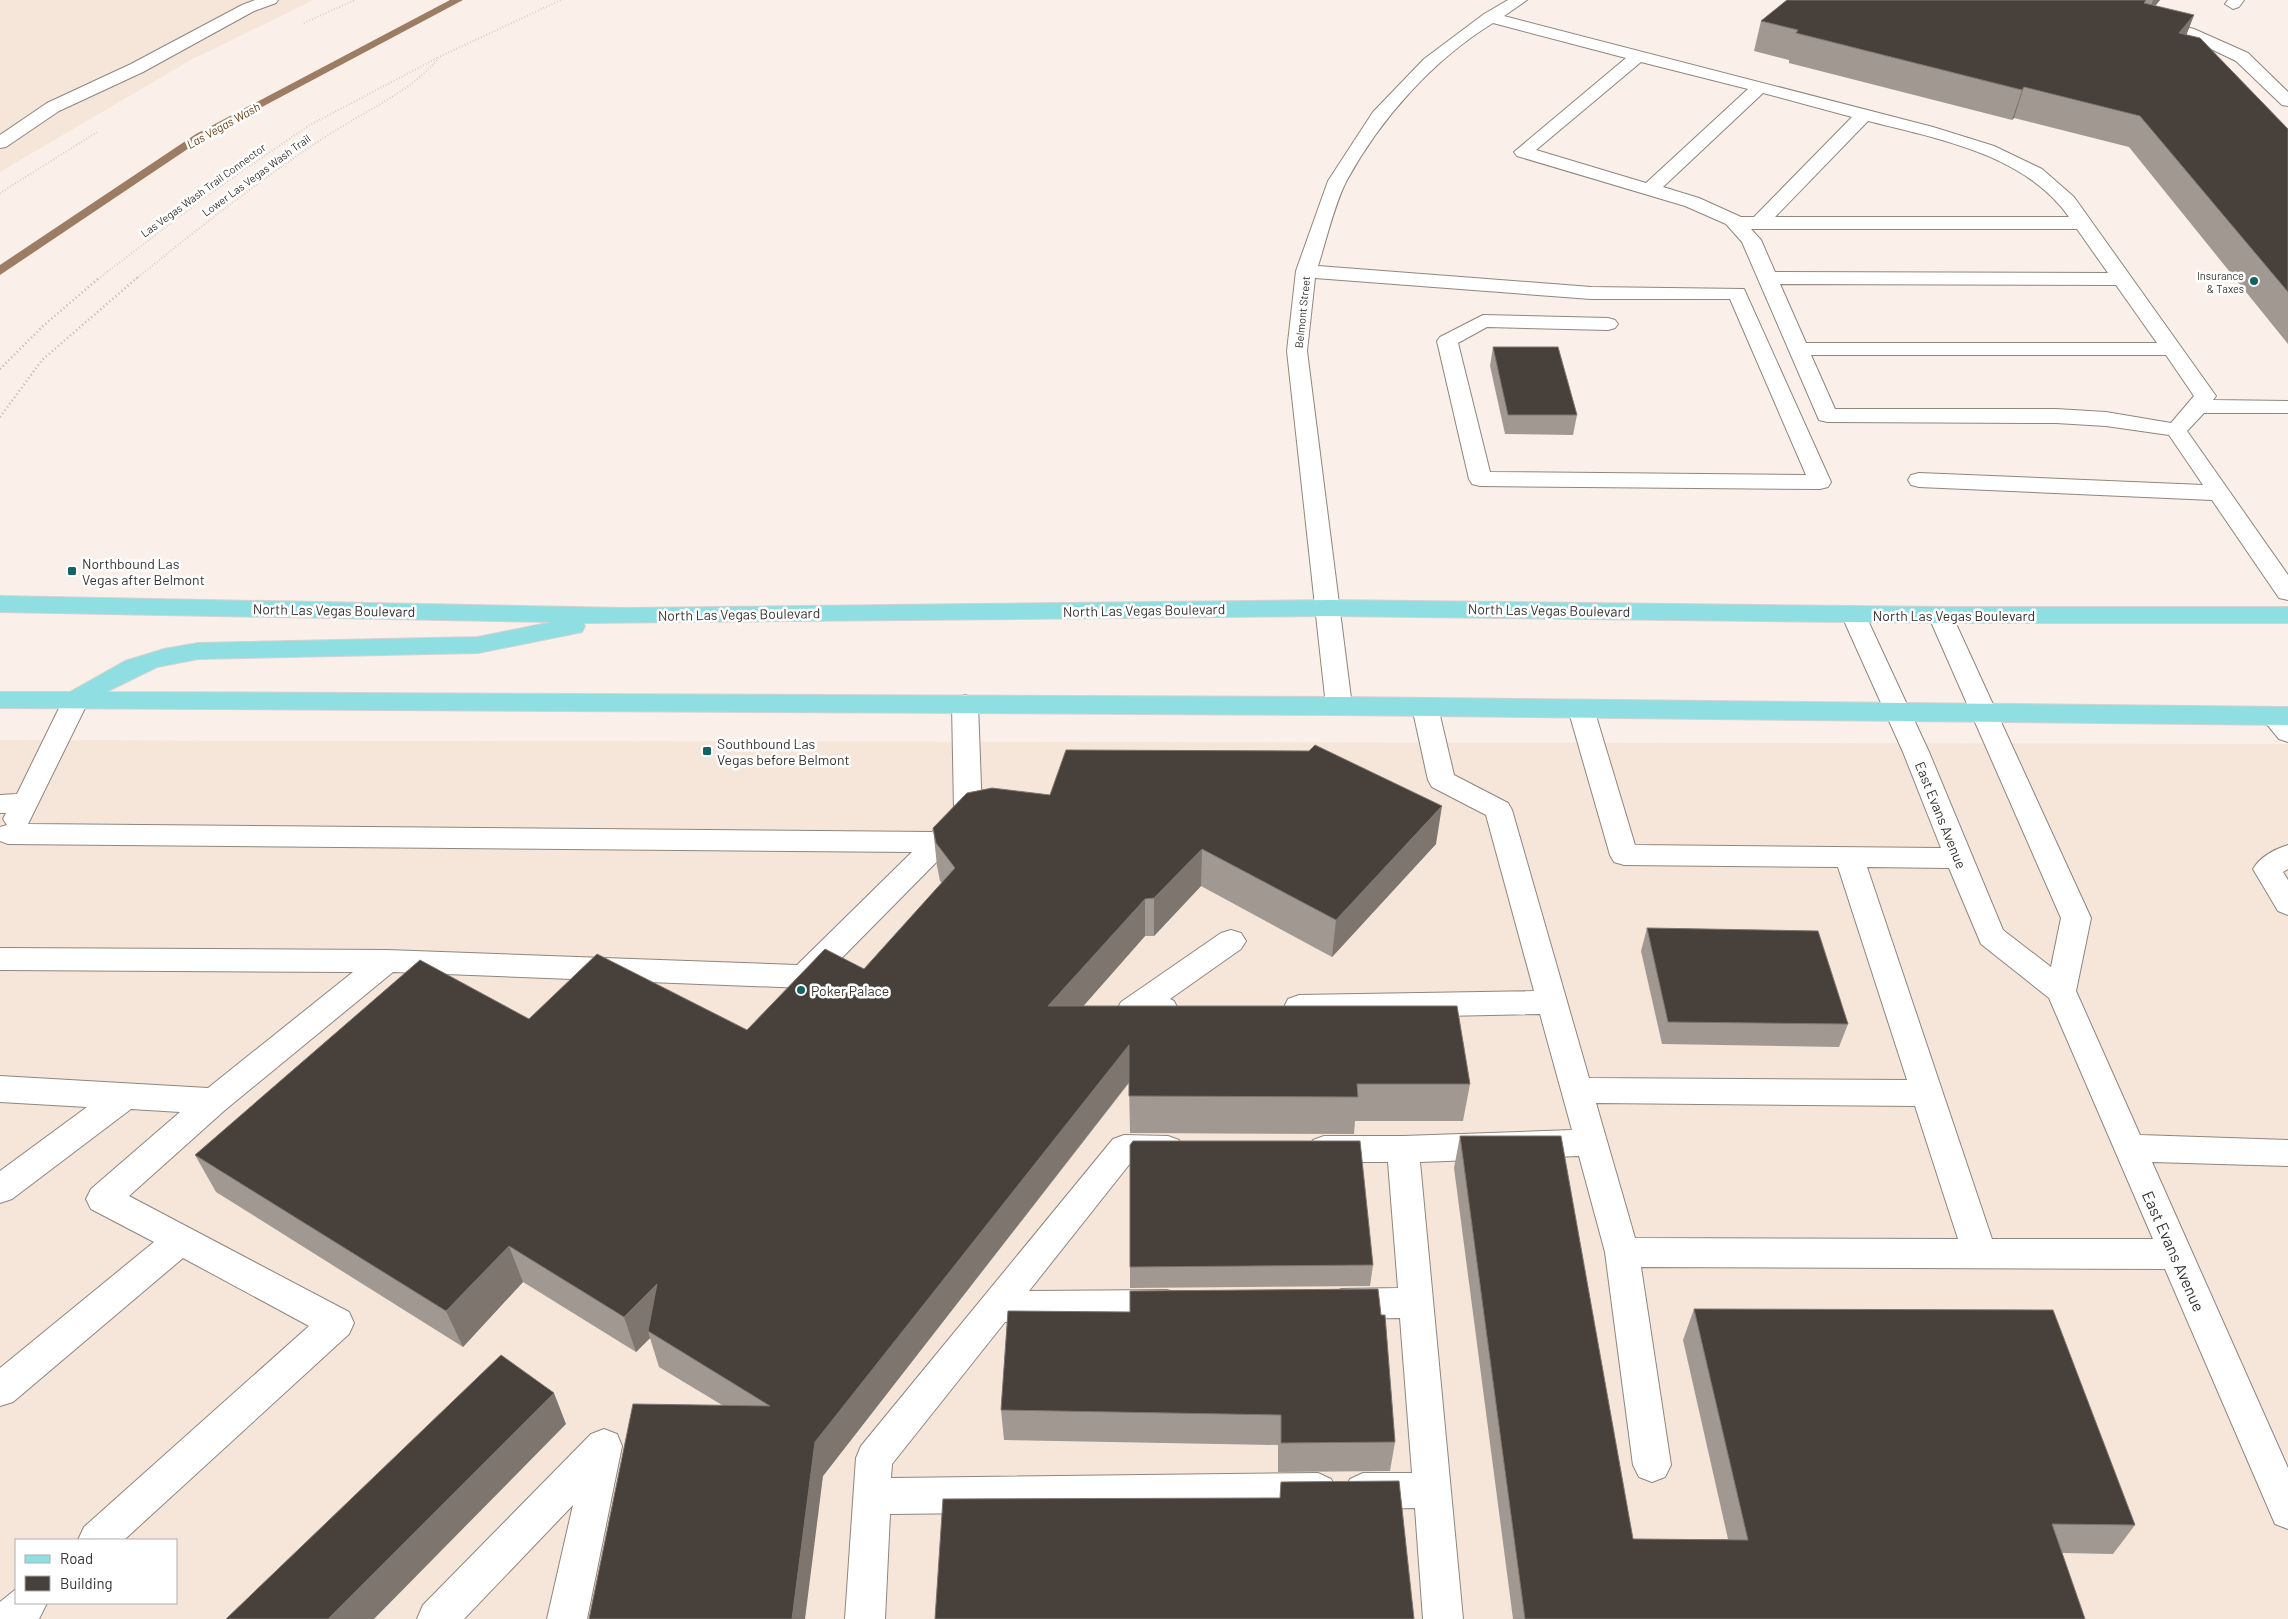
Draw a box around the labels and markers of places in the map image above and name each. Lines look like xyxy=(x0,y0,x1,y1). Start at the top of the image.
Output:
place label: Insurance & Taxes xyxy=(2197,269,2244,295)
marker: Insurance & Taxes xyxy=(2248,275,2260,287)
place label: Northbound Las Vegas after Belmont xyxy=(82,555,205,588)
marker: Northbound Las Vegas after Belmont xyxy=(66,565,78,577)
place label: Southbound Las Vegas before Belmont xyxy=(717,735,850,768)
marker: Southbound Las Vegas before Belmont xyxy=(701,745,713,757)
place label: Poker Palace xyxy=(811,982,889,999)
marker: Poker Palace xyxy=(795,984,807,996)

